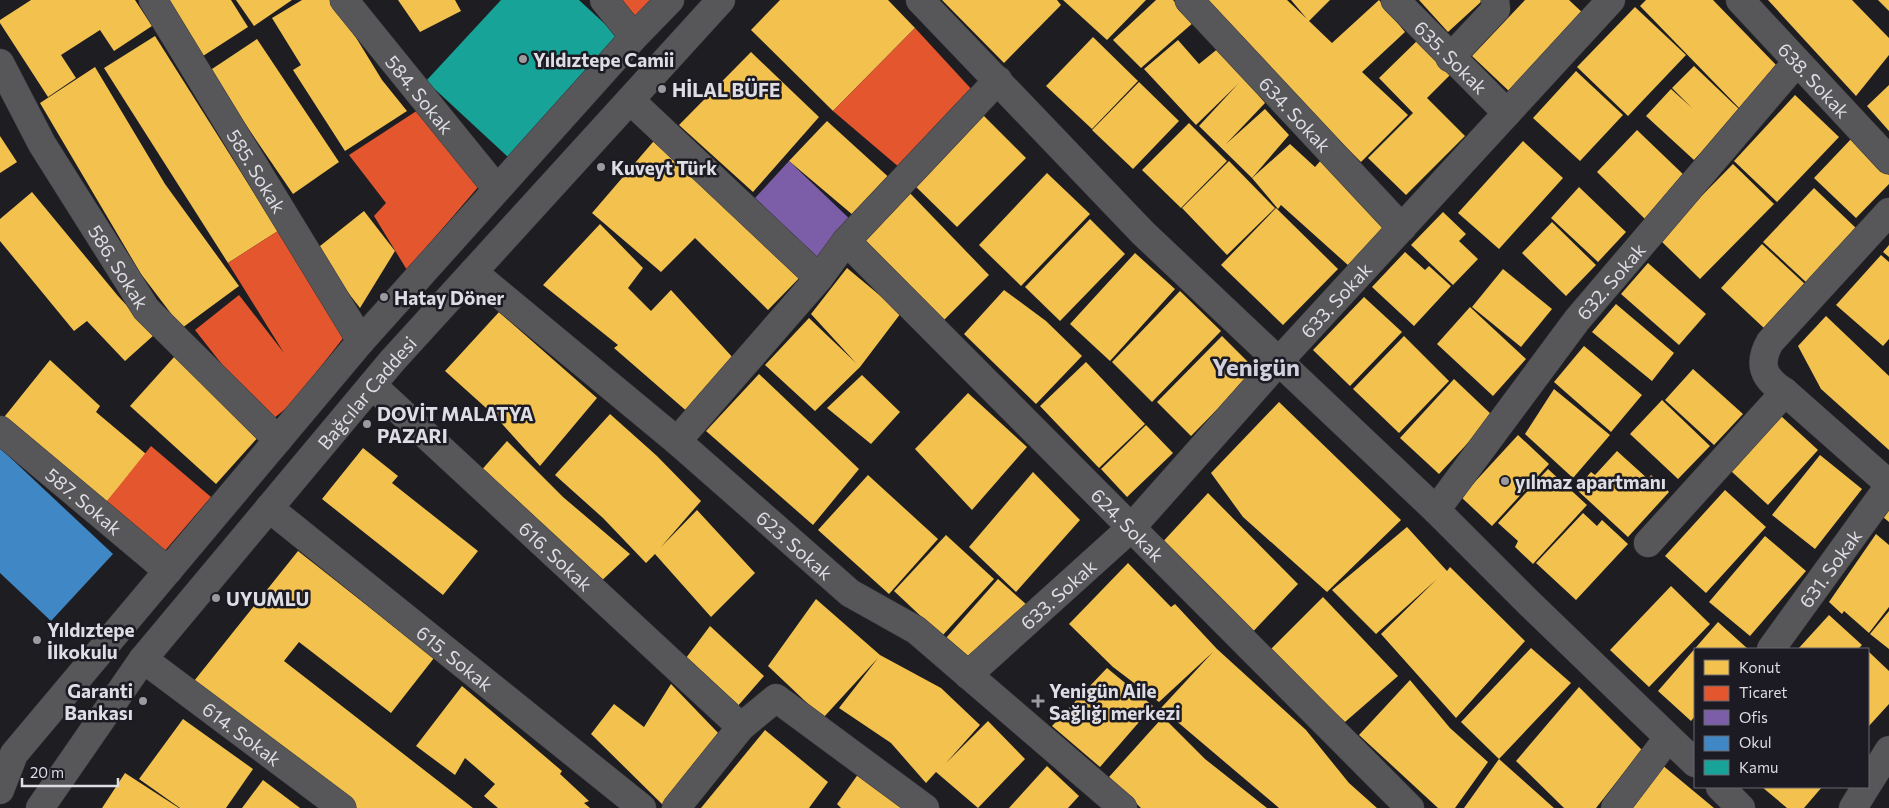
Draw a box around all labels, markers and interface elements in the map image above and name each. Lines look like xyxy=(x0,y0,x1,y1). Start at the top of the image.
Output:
street label: 635. Sokak xyxy=(1410,15,1493,98)
street label: 638. Sokak xyxy=(1774,37,1855,122)
place label: Yıldıztepe Camii xyxy=(533,48,674,71)
street label: 584. Sokak xyxy=(381,50,459,138)
marker: Yıldıztepe Camii xyxy=(517,53,529,65)
street label: 634. Sokak xyxy=(1255,72,1336,156)
place label: HİLAL BÜFE xyxy=(672,78,780,101)
marker: HİLAL BÜFE xyxy=(656,83,668,95)
street label: 585. Sokak xyxy=(223,125,292,217)
place label: Kuveyt Türk xyxy=(611,156,717,179)
marker: Kuveyt Türk xyxy=(595,161,607,173)
street label: 586. Sokak xyxy=(84,220,154,313)
street label: 632. Sokak xyxy=(1571,238,1650,324)
street label: 633. Sokak xyxy=(1295,257,1376,342)
place label: Hatay Döner xyxy=(394,286,504,309)
marker: Hatay Döner xyxy=(378,291,390,303)
street label: Bağcılar Caddesi xyxy=(312,331,421,454)
district label: Yenigün xyxy=(1212,352,1300,381)
place label: DOVİT MALATYA PAZARI xyxy=(377,402,534,447)
marker: DOVİT MALATYA PAZARI xyxy=(361,418,373,430)
street label: 587. Sokak xyxy=(41,462,127,539)
place label: yılmaz apartmanı xyxy=(1515,470,1666,493)
marker: yılmaz apartmanı xyxy=(1499,475,1511,487)
street label: 624. Sokak xyxy=(1087,483,1169,566)
street label: 623. Sokak xyxy=(752,505,838,584)
street label: 616. Sokak xyxy=(515,516,598,595)
street label: 631. Sokak xyxy=(1793,524,1866,612)
street label: 633. Sokak xyxy=(1015,554,1100,634)
place label: UYUMLU xyxy=(226,587,309,610)
marker: UYUMLU xyxy=(210,592,222,604)
place label: Yıldıztepe İlkokulu xyxy=(47,618,135,663)
street label: 615. Sokak xyxy=(412,620,498,695)
marker: Yıldıztepe İlkokulu xyxy=(31,634,43,646)
legend xyxy=(1694,648,1869,788)
text: Konut xyxy=(1739,658,1781,676)
place label: Garanti Bankası xyxy=(64,679,133,724)
place label: Yenigün Aile Sağlığı merkezi xyxy=(1049,679,1181,724)
text: Ticaret xyxy=(1739,683,1787,701)
marker: Yenigün Aile Sağlığı merkezi xyxy=(1031,694,1045,708)
marker: Garanti Bankası xyxy=(137,695,149,707)
street label: 614. Sokak xyxy=(198,697,286,770)
text: Ofis xyxy=(1739,708,1768,726)
text: Okul xyxy=(1739,733,1772,751)
scale bar xyxy=(22,756,119,788)
text: Kamu xyxy=(1739,758,1778,776)
text: 20 m xyxy=(30,763,64,781)

